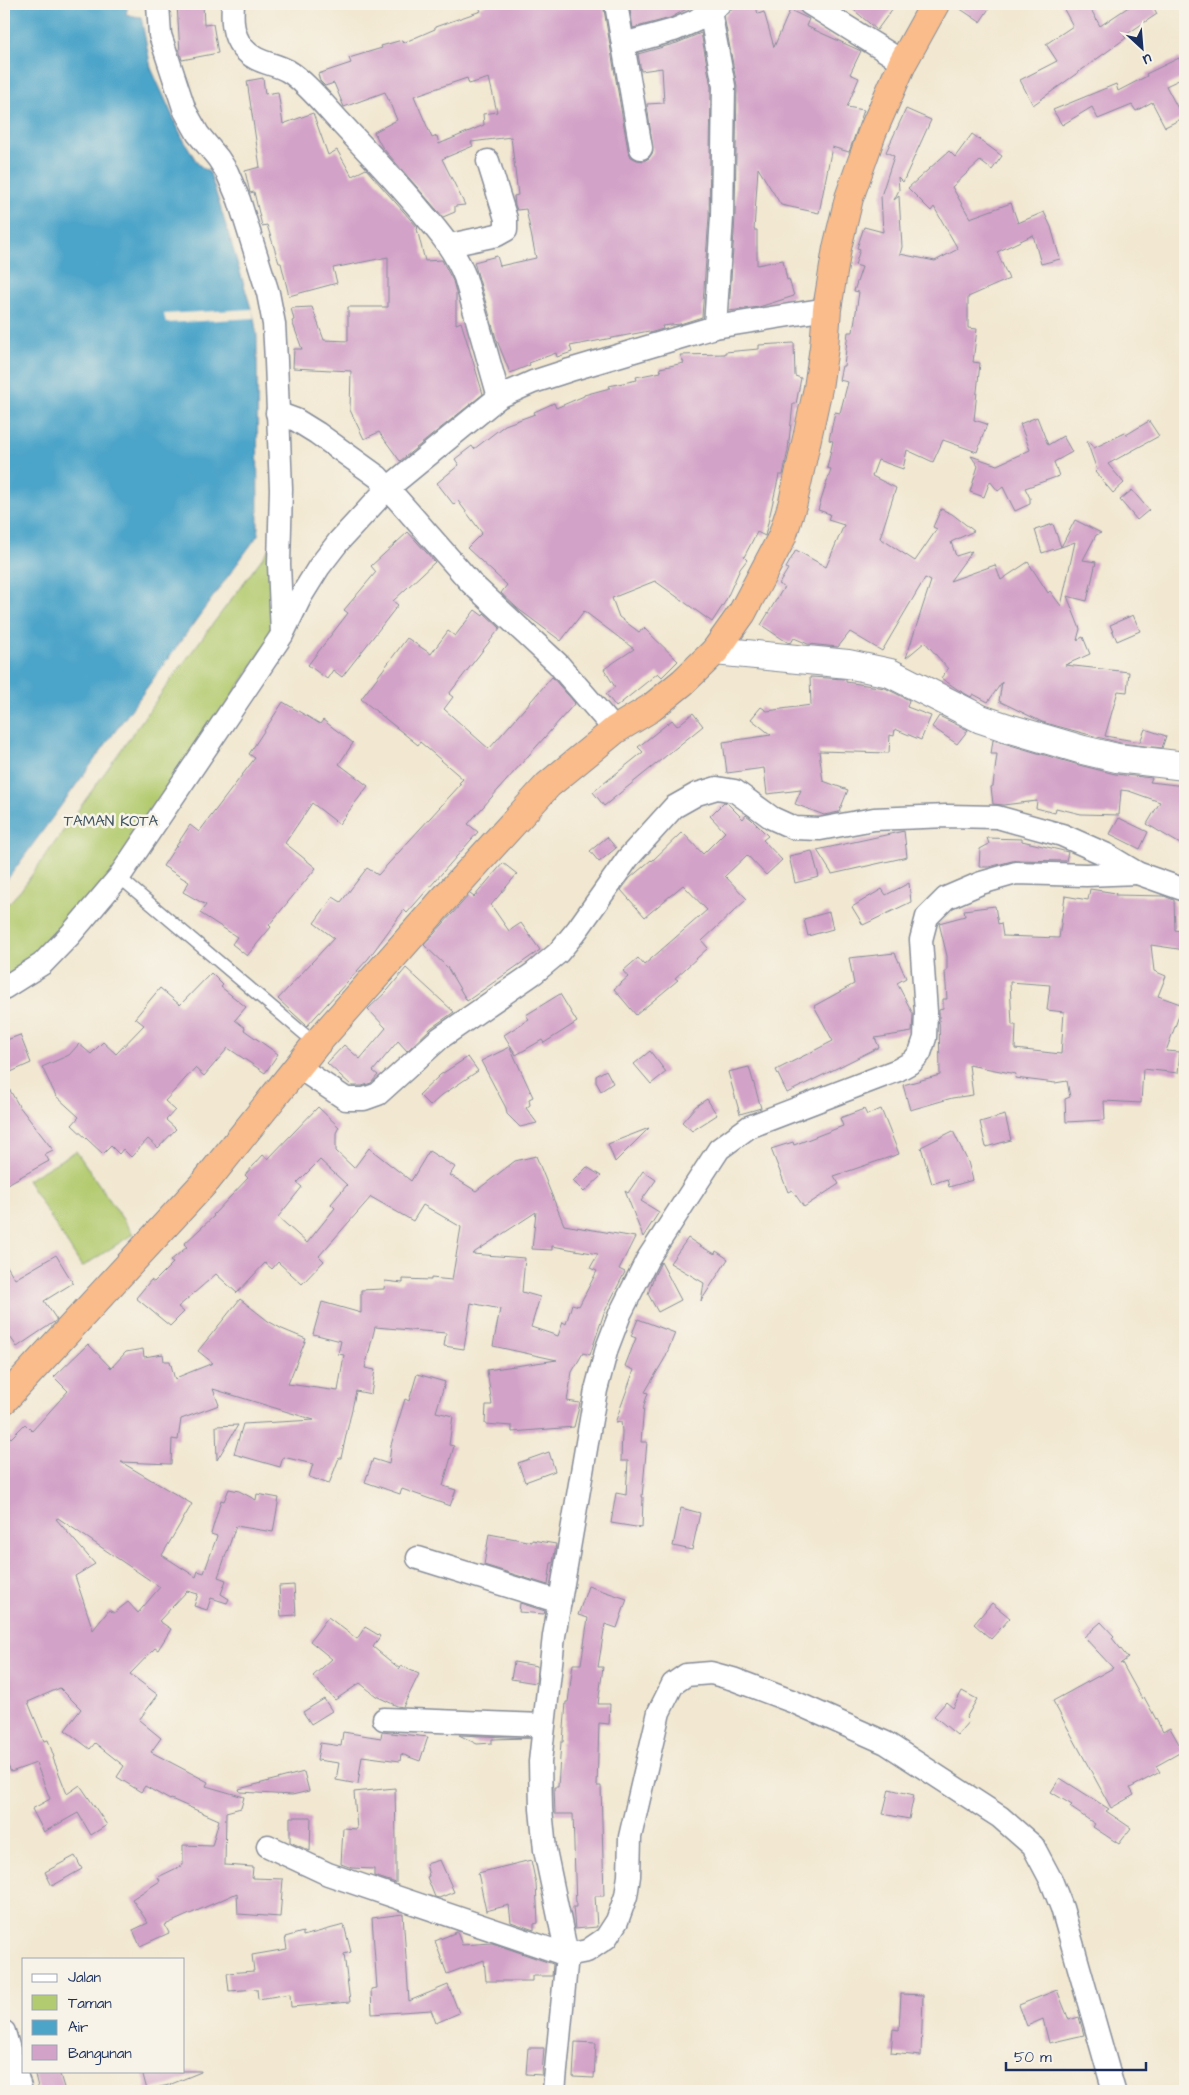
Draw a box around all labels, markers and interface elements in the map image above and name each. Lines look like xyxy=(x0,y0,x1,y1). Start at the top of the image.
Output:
north arrow xyxy=(1116,22,1166,72)
text: U xyxy=(1139,48,1155,70)
park label: TAMAN KOTA xyxy=(64,811,159,832)
legend xyxy=(22,1958,185,2072)
text: Jalan xyxy=(68,1967,102,1988)
text: Taman xyxy=(68,1993,112,2014)
text: Air xyxy=(68,2017,88,2038)
scale bar xyxy=(1006,2040,1146,2072)
text: Bangunan xyxy=(68,2043,132,2065)
text: 50 m xyxy=(1014,2047,1052,2068)

